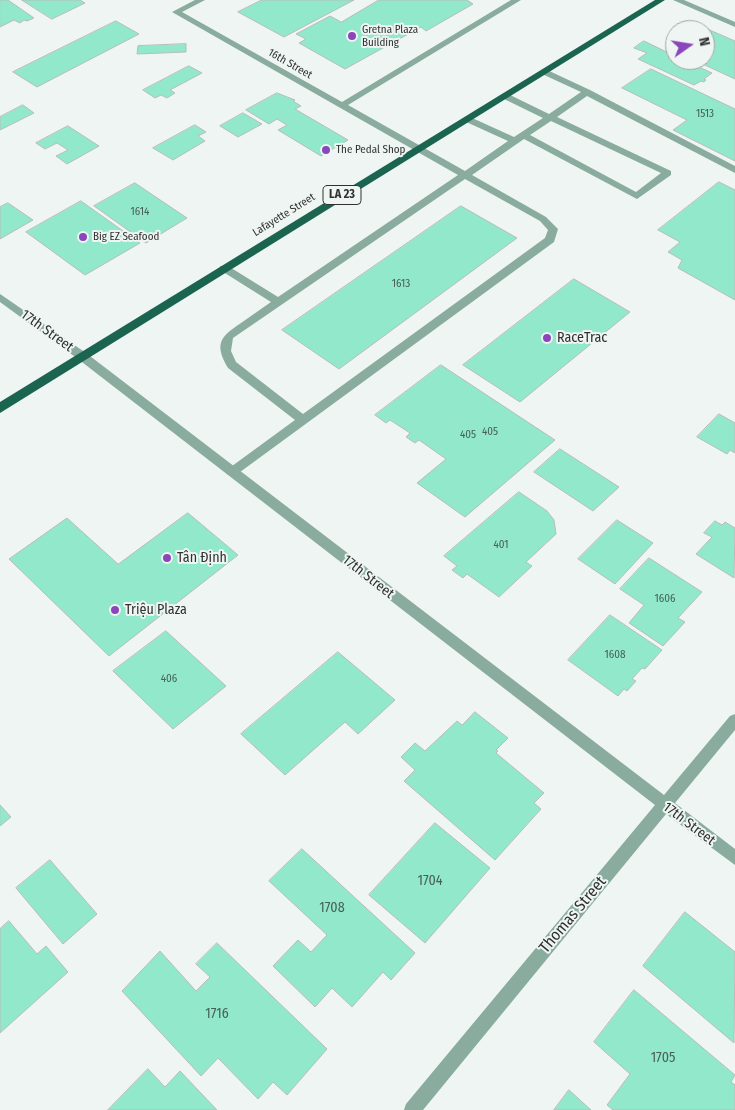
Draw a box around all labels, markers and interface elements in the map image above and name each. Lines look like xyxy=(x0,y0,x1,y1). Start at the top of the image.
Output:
north arrow xyxy=(665,20,715,70)
place label: Gretna Plaza Building xyxy=(362,23,418,49)
marker: Gretna Plaza Building xyxy=(346,30,358,42)
text: N xyxy=(695,36,713,48)
street label: 16th Street xyxy=(266,46,314,82)
house number: 1513 xyxy=(696,107,714,121)
place label: The Pedal Shop xyxy=(336,143,405,157)
marker: The Pedal Shop xyxy=(320,144,332,156)
road number: LA 23 xyxy=(323,186,361,204)
street label: Lafayette Street xyxy=(250,191,318,239)
house number: 1614 xyxy=(131,205,149,219)
place label: Big EZ Seafood xyxy=(93,230,159,244)
marker: Big EZ Seafood xyxy=(77,231,89,243)
house number: 1613 xyxy=(392,277,410,291)
street label: 17th Street xyxy=(17,306,77,356)
place label: RaceTrac xyxy=(557,330,607,346)
marker: RaceTrac xyxy=(541,332,553,344)
house number: 405 xyxy=(482,425,498,439)
house number: 405 xyxy=(460,428,476,442)
house number: 401 xyxy=(493,538,509,552)
place label: Tân Định xyxy=(177,550,227,566)
marker: Tân Định xyxy=(161,552,173,564)
street label: 17th Street xyxy=(339,552,397,602)
house number: 1606 xyxy=(655,592,675,606)
place label: Triệu Plaza xyxy=(125,602,187,618)
marker: Triệu Plaza xyxy=(109,604,121,616)
house number: 1608 xyxy=(605,648,625,662)
house number: 406 xyxy=(161,672,177,686)
street label: 17th Street xyxy=(660,799,718,849)
house number: 1704 xyxy=(417,873,443,889)
street label: Thomas Street xyxy=(535,873,611,957)
house number: 1708 xyxy=(319,900,345,916)
house number: 1716 xyxy=(205,1006,229,1022)
house number: 1705 xyxy=(651,1050,675,1066)

